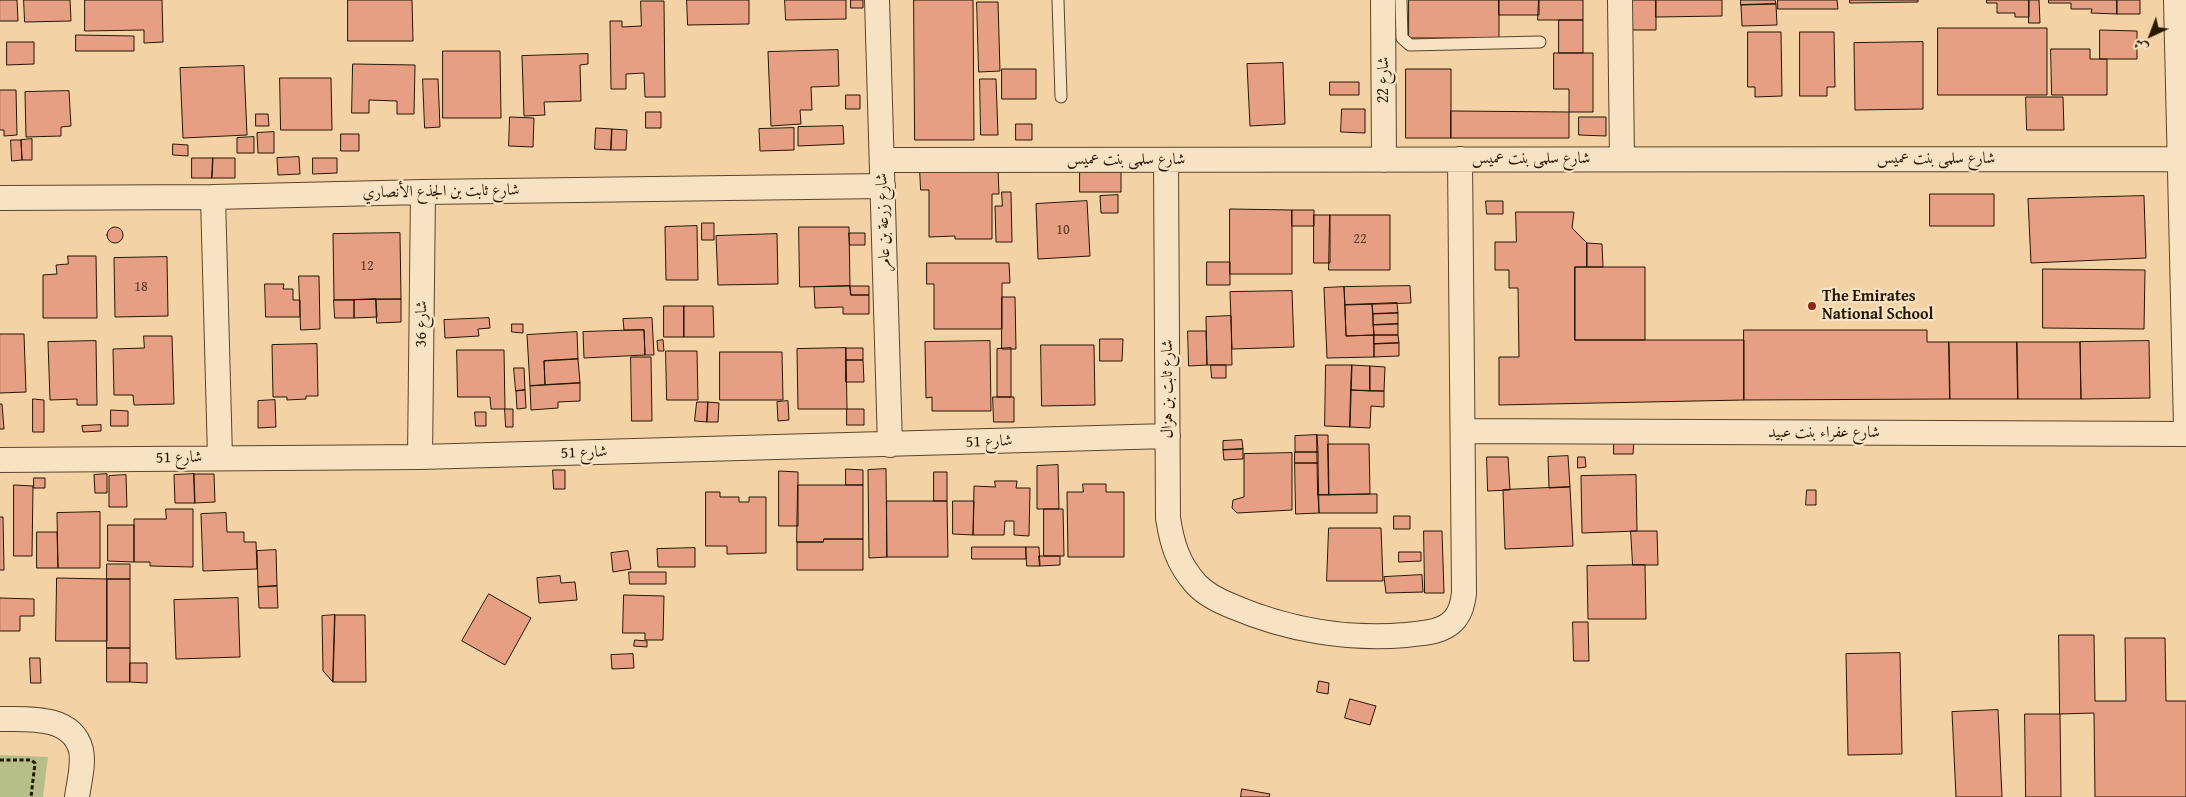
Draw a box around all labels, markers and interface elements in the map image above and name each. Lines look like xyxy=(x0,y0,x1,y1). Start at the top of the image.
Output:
north arrow xyxy=(2126,10,2176,60)
text: ش xyxy=(2129,34,2153,58)
street label: شارع 22 xyxy=(1374,57,1394,103)
street label: شارع سلمى بنت عميس xyxy=(1472,149,1590,169)
street label: شارع سلمى بنت عميس xyxy=(1877,149,1995,169)
street label: شارع سلمى بنت عميس xyxy=(1067,150,1185,170)
street label: شارع زرعة بن عامر xyxy=(873,173,895,271)
street label: شارع ثابت بن الجذع الأنصاري xyxy=(362,181,520,203)
house number: 10 xyxy=(1056,222,1070,238)
house number: 22 xyxy=(1353,231,1367,247)
house number: 12 xyxy=(360,258,374,274)
house number: 18 xyxy=(134,279,148,295)
place label: The Emirates National School xyxy=(1822,287,1934,325)
street label: شارع 36 xyxy=(412,300,432,348)
marker: The Emirates National School xyxy=(1806,300,1818,312)
street label: شارع ثابت بن هزال xyxy=(1158,339,1178,439)
street label: شارع عفراء بنت عبيد xyxy=(1768,423,1880,443)
street label: شارع 51 xyxy=(965,432,1013,452)
street label: شارع 51 xyxy=(560,443,608,463)
street label: شارع 51 xyxy=(155,448,203,468)

